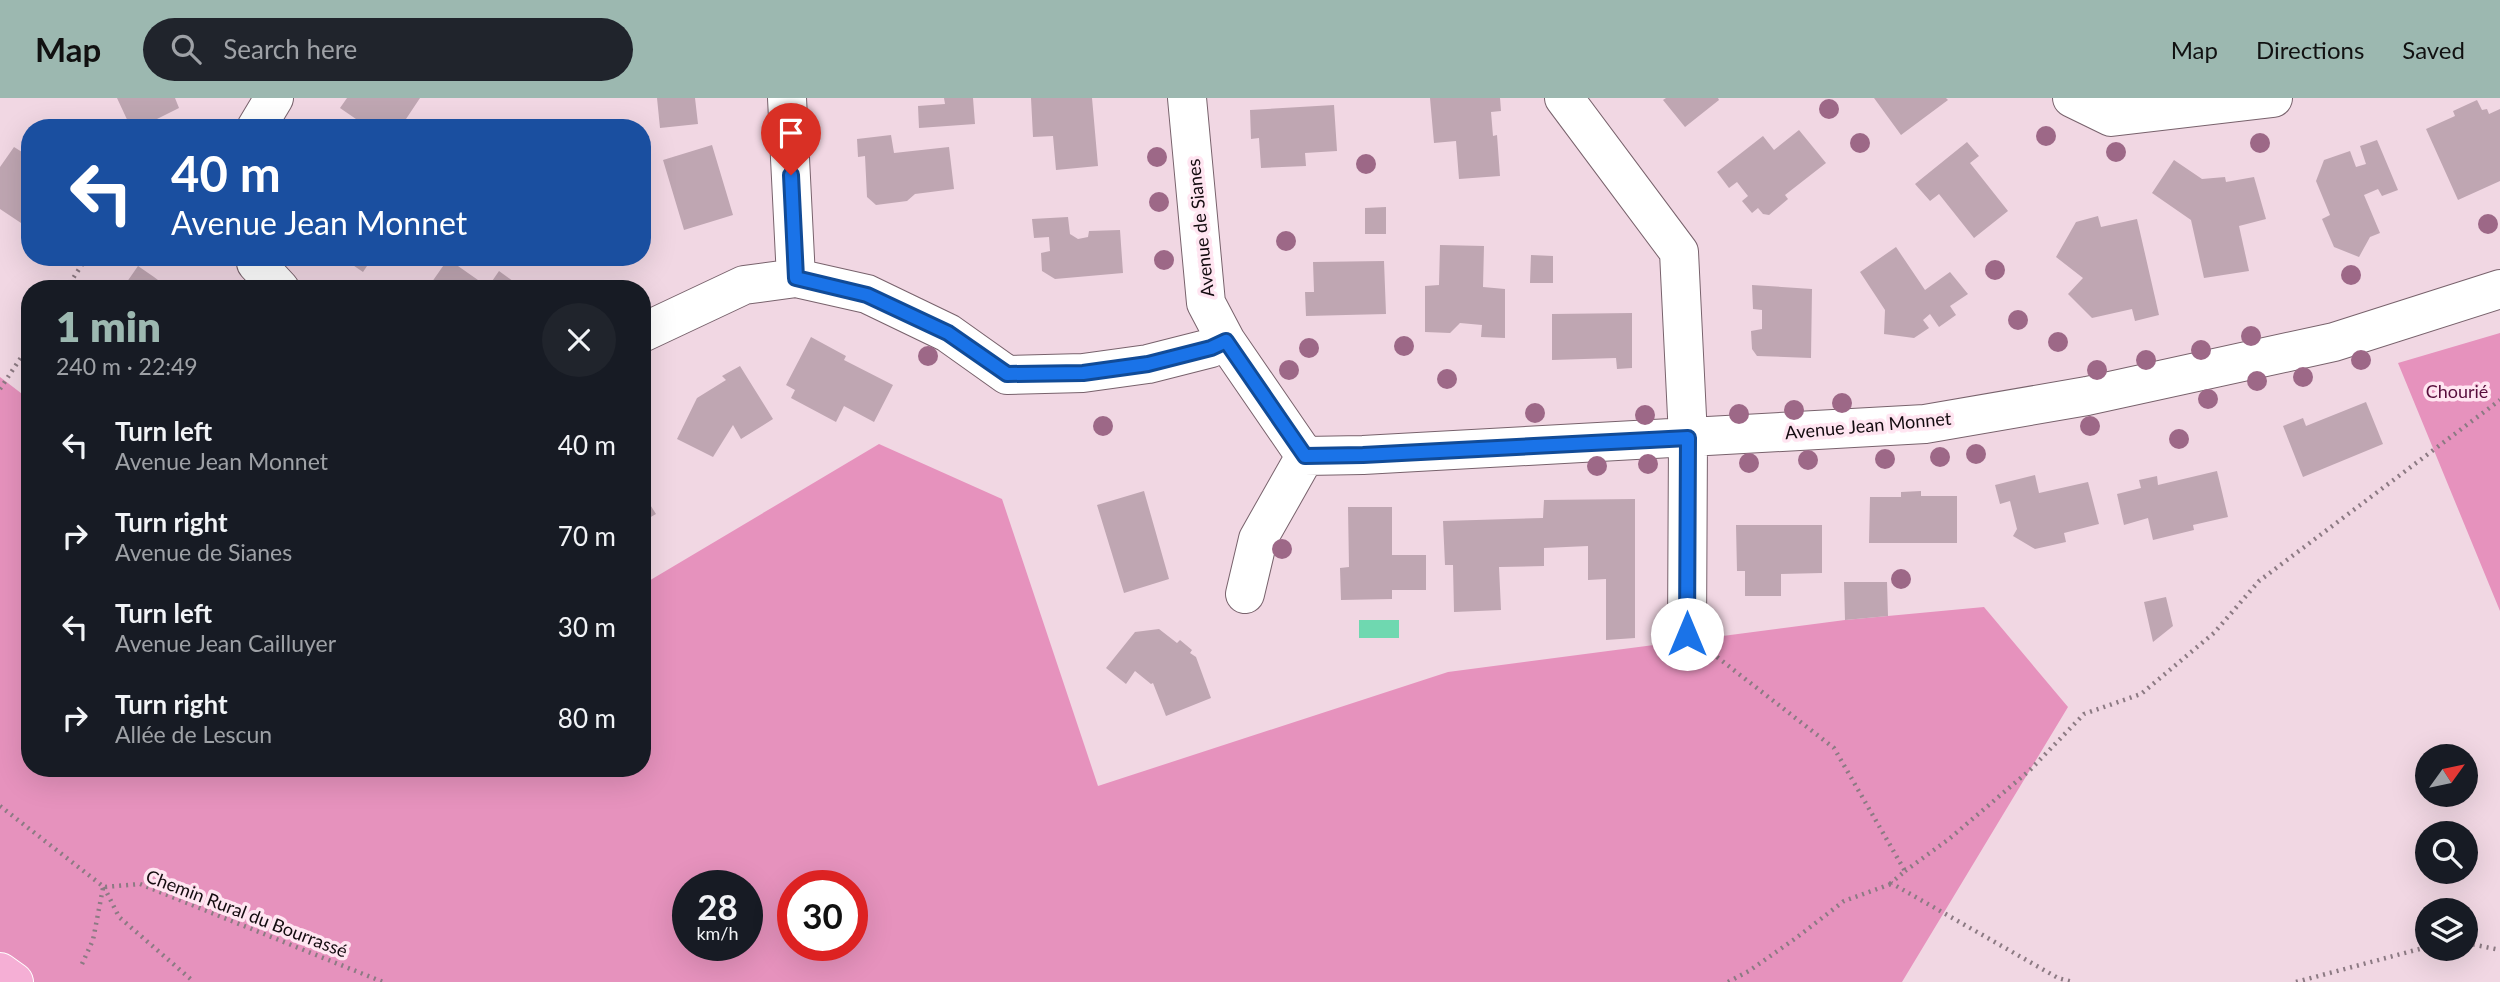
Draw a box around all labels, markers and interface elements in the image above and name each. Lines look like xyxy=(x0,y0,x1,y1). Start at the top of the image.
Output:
search box xyxy=(143,18,633,81)
text: Map xyxy=(35,29,101,69)
icon: search xyxy=(167,30,205,68)
text: Search here xyxy=(223,33,357,65)
text: Map xyxy=(2171,35,2218,64)
text: Directions xyxy=(2256,35,2364,64)
text: Saved xyxy=(2402,35,2465,64)
pin xyxy=(761,103,821,175)
icon: arrive xyxy=(772,114,810,152)
text: 40 m xyxy=(171,144,281,202)
icon: left xyxy=(56,147,147,238)
street label: Avenue de Sianes xyxy=(1182,158,1218,298)
text: Avenue Jean Monnet xyxy=(171,203,467,242)
text: 1 min xyxy=(56,301,161,351)
button: close xyxy=(542,303,616,377)
text: 240 m · 22:49 xyxy=(56,352,198,380)
park label: Chourié xyxy=(2426,380,2488,402)
street label: Avenue Jean Monnet xyxy=(1784,407,1953,443)
text: Turn left xyxy=(115,415,212,447)
icon: left xyxy=(56,426,94,464)
text: 40 m xyxy=(558,429,616,461)
text: Avenue Jean Monnet xyxy=(115,447,328,475)
text: Turn right xyxy=(115,506,228,538)
icon: right xyxy=(56,517,94,555)
text: 70 m xyxy=(558,520,616,552)
text: Avenue de Sianes xyxy=(115,538,292,566)
text: Turn left xyxy=(115,597,212,629)
position arrow xyxy=(1650,597,1724,671)
icon: left xyxy=(56,608,94,646)
text: 30 m xyxy=(558,611,616,643)
text: Avenue Jean Cailluyer xyxy=(115,629,336,657)
text: Turn right xyxy=(115,688,228,720)
icon: right xyxy=(56,699,94,737)
text: 80 m xyxy=(558,702,616,734)
text: Allée de Lescun xyxy=(115,720,272,748)
north arrow xyxy=(2415,744,2478,807)
map controls xyxy=(2415,744,2478,961)
button: search xyxy=(2415,821,2478,884)
street label: Chemin Rural du Bourrassé xyxy=(143,864,351,962)
speed limit sign: 30 xyxy=(777,870,868,961)
text: 28 xyxy=(697,885,738,927)
button: layers xyxy=(2415,898,2478,961)
text: km/h xyxy=(696,922,739,944)

